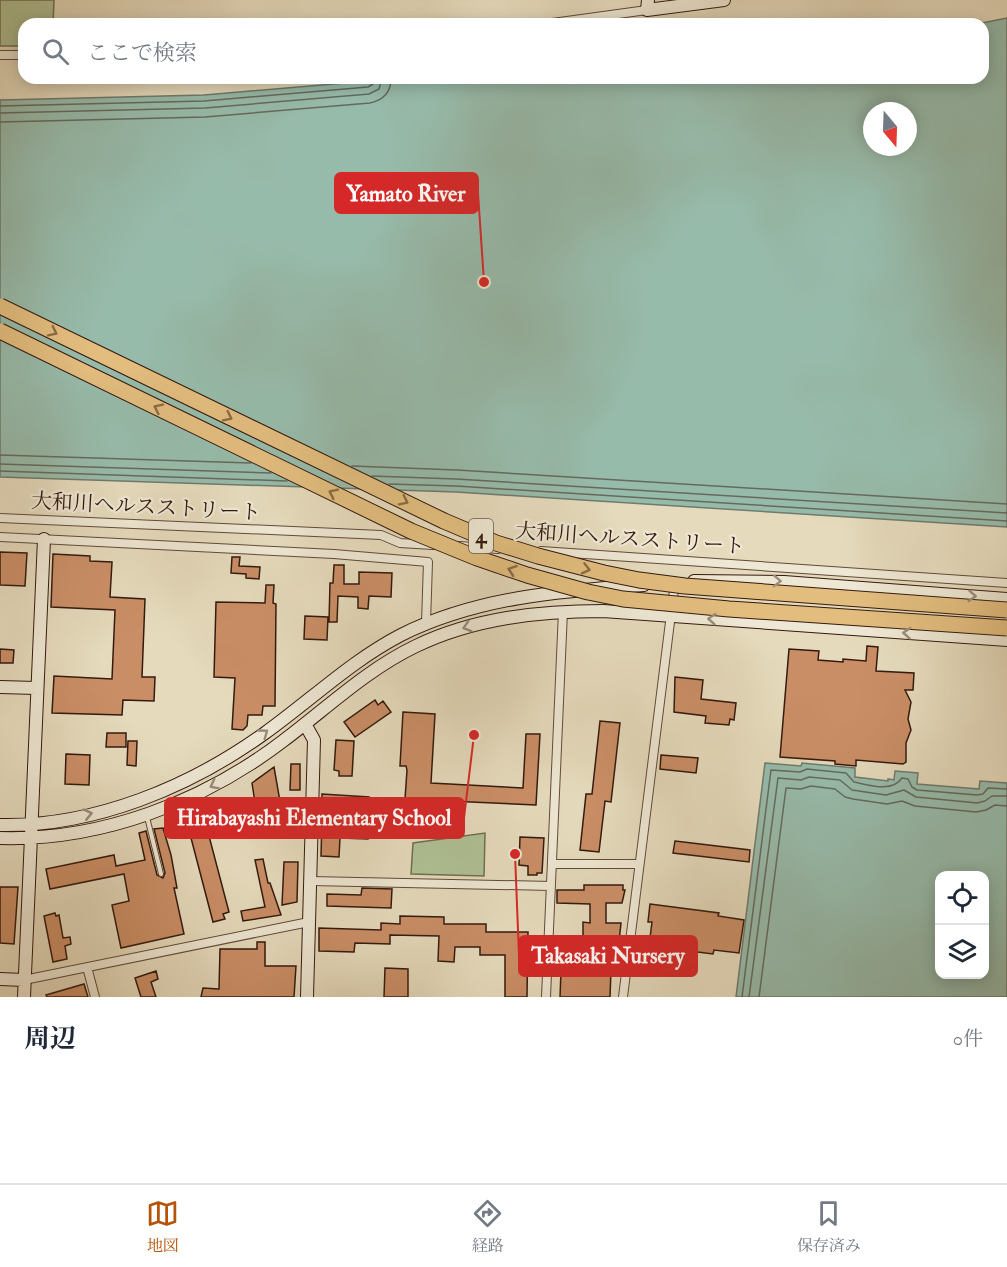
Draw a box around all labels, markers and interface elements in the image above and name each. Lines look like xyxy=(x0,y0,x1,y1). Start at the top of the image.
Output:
search box xyxy=(18,18,989,84)
icon: search xyxy=(39,35,72,68)
text: ここで検索 xyxy=(87,39,197,67)
north arrow xyxy=(863,102,917,156)
callout: Yamato River xyxy=(335,173,478,213)
text: Yamato River xyxy=(346,180,466,208)
one-way arrow xyxy=(46,324,57,336)
one-way arrow xyxy=(153,404,164,416)
one-way arrow xyxy=(222,409,233,421)
street label: 大和川ヘルスストリート xyxy=(30,487,262,527)
one-way arrow xyxy=(329,489,340,501)
one-way arrow xyxy=(397,494,408,506)
street label: 大和川ヘルスストリート xyxy=(514,517,746,561)
road number: 4 xyxy=(469,519,493,553)
one-way arrow xyxy=(581,562,591,575)
one-way arrow xyxy=(508,565,518,578)
one-way arrow xyxy=(773,575,782,588)
one-way arrow xyxy=(967,589,976,602)
one-way arrow xyxy=(708,613,717,626)
one-way arrow xyxy=(462,620,473,632)
one-way arrow xyxy=(902,627,911,640)
one-way arrow xyxy=(258,729,269,740)
one-way arrow xyxy=(209,777,220,789)
callout: Hirabayashi Elementary School xyxy=(165,798,464,838)
text: Hirabayashi Elementary School xyxy=(177,804,452,833)
one-way arrow xyxy=(83,808,93,821)
map controls xyxy=(935,871,989,979)
button: locate xyxy=(935,871,989,925)
button: layers xyxy=(935,925,989,979)
callout: Takasaki Nursery xyxy=(519,936,697,976)
text: Takasaki Nursery xyxy=(530,942,686,971)
text: 周辺 xyxy=(24,1023,76,1055)
text: 0件 xyxy=(953,1026,983,1051)
tab: 地図 xyxy=(146,1197,179,1256)
tab: 経路 xyxy=(471,1197,504,1256)
tab: 保存済み xyxy=(797,1197,861,1256)

